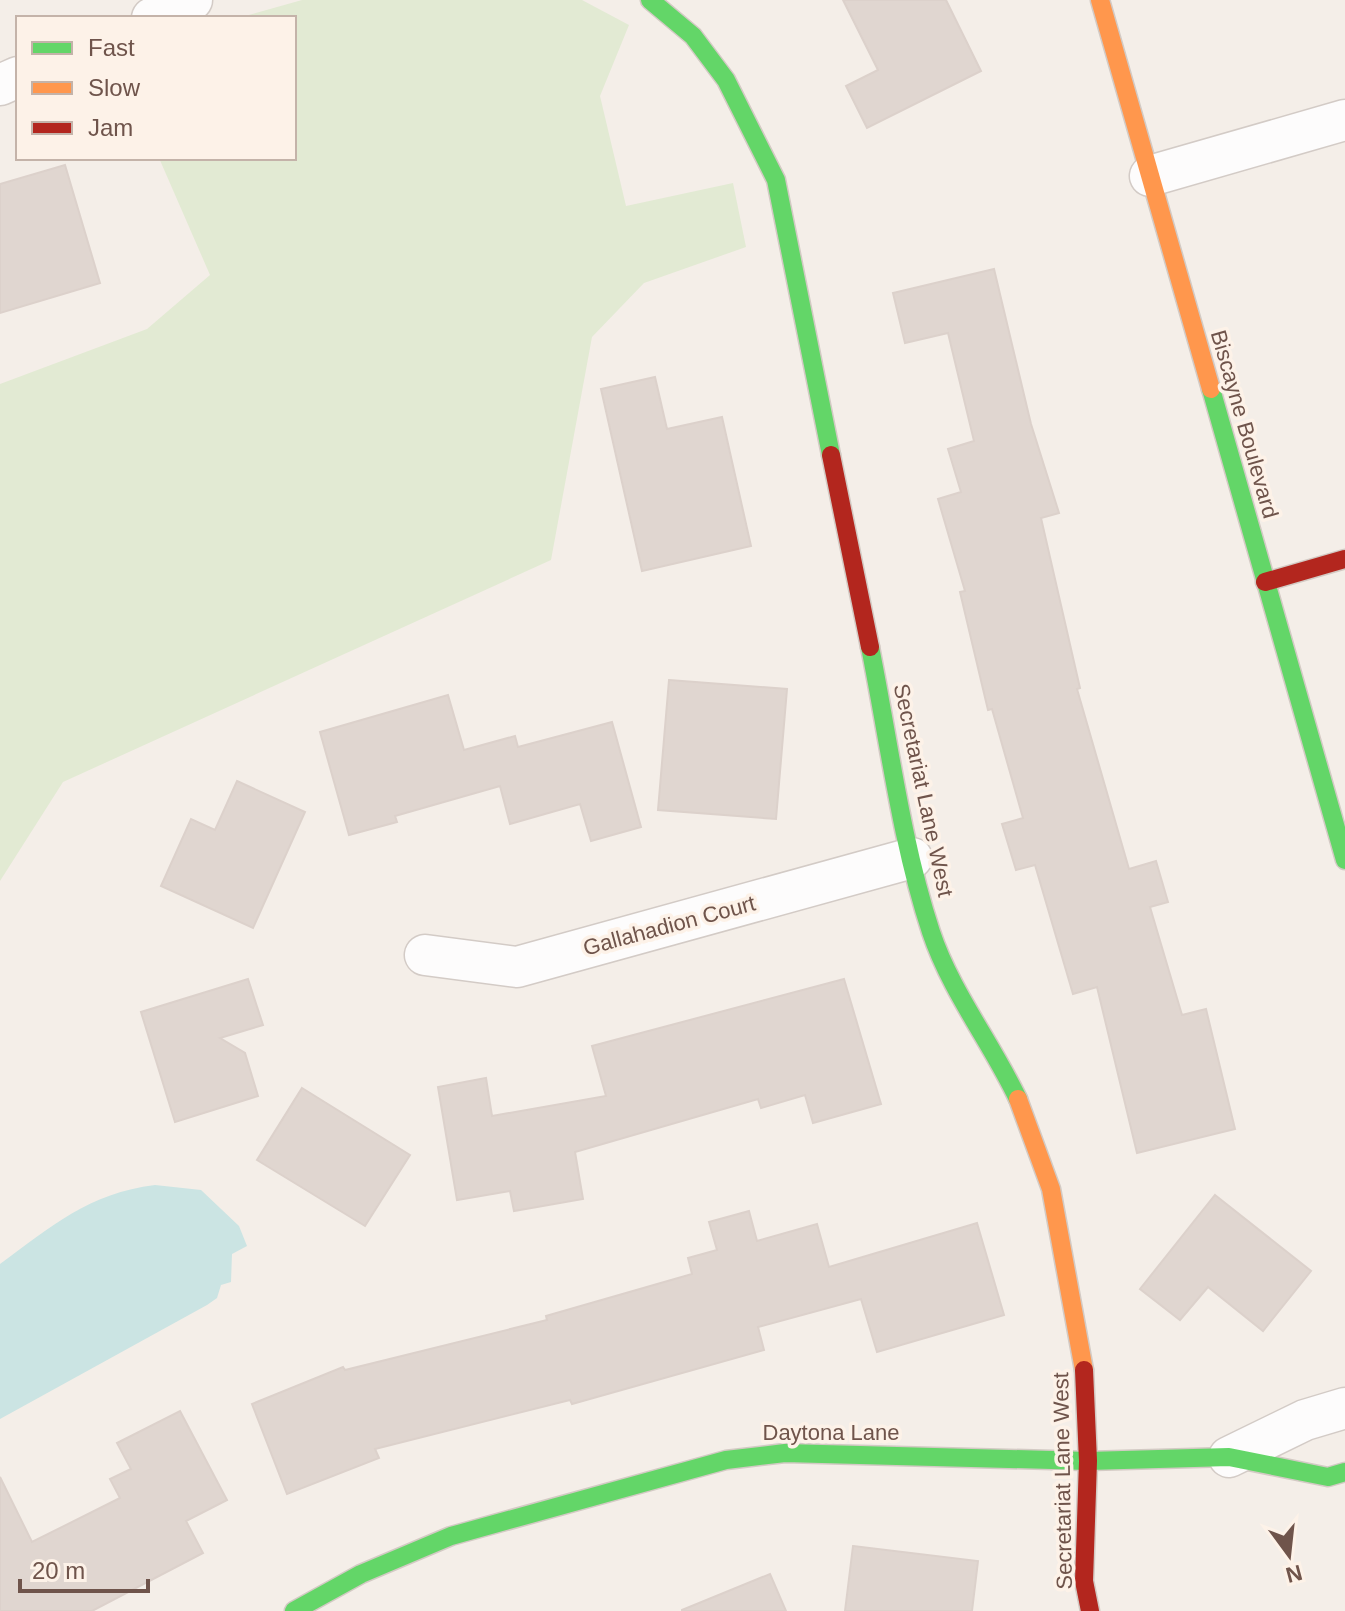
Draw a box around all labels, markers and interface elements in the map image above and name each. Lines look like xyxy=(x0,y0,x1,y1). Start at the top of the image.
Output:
legend xyxy=(16,16,296,160)
text: Fast xyxy=(88,34,135,61)
text: Slow xyxy=(88,74,141,101)
text: Jam xyxy=(88,114,133,141)
street label: Biscayne Boulevard xyxy=(1206,327,1283,521)
street label: Secretariat Lane West xyxy=(889,681,958,899)
street label: Gallahadion Court xyxy=(580,890,758,961)
street label: Secretariat Lane West xyxy=(1048,1372,1077,1590)
street label: Daytona Lane xyxy=(763,1420,900,1445)
north arrow xyxy=(1249,1515,1329,1595)
scale bar xyxy=(20,1543,148,1593)
text: 20 m xyxy=(32,1557,85,1584)
text: N xyxy=(1283,1560,1305,1588)

